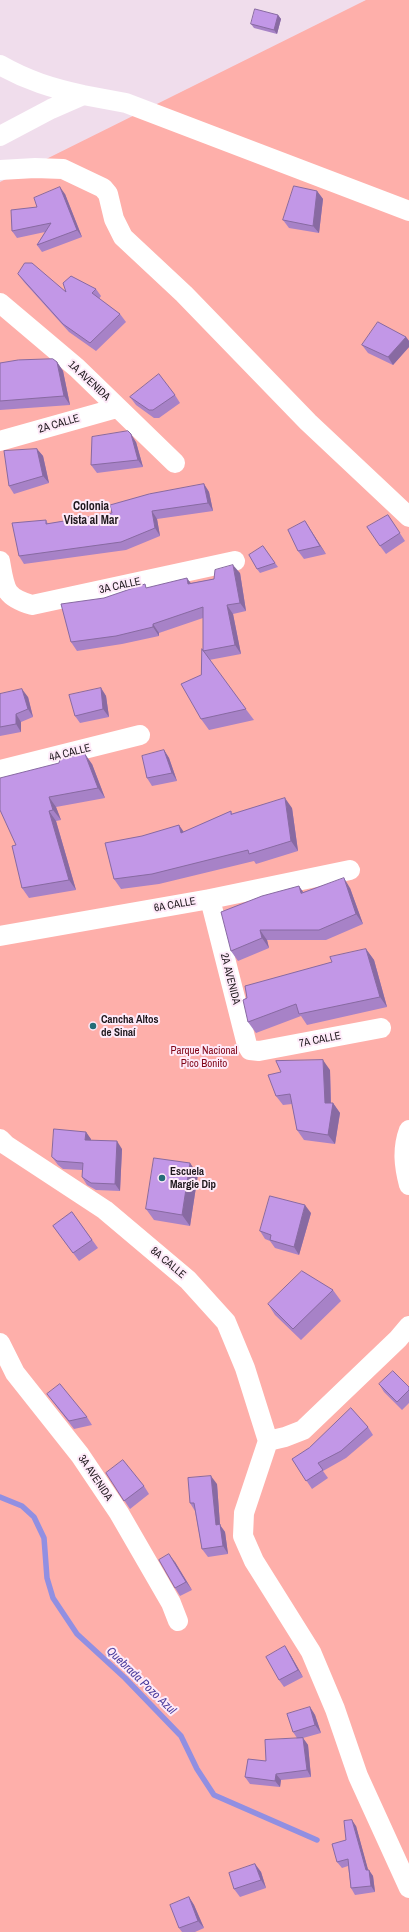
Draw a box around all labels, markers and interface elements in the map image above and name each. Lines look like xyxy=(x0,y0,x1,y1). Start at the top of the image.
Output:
street label: 1A AVENIDA xyxy=(65,358,113,404)
street label: 2A CALLE xyxy=(37,412,81,436)
district label: Colonia Vista al Mar xyxy=(64,500,118,528)
street label: 3A CALLE xyxy=(98,575,142,597)
street label: 4A CALLE xyxy=(48,742,92,764)
street label: 6A CALLE xyxy=(153,895,197,915)
street label: 2A AVENIDA xyxy=(217,952,243,1006)
place label: Cancha Altos de Sinaí xyxy=(101,1013,159,1039)
marker: Cancha Altos de Sinaí xyxy=(88,1021,98,1031)
street label: 7A CALLE xyxy=(298,1030,342,1050)
park label: Parque Nacional Pico Bonito xyxy=(170,1044,238,1070)
place label: Escuela Margie Dip xyxy=(170,1165,216,1191)
marker: Escuela Margie Dip xyxy=(157,1173,167,1183)
street label: 8A CALLE xyxy=(148,1244,188,1282)
street label: 3A AVENIDA xyxy=(75,1453,115,1503)
water label: Quebrada Pozo Azul xyxy=(103,1644,179,1718)

